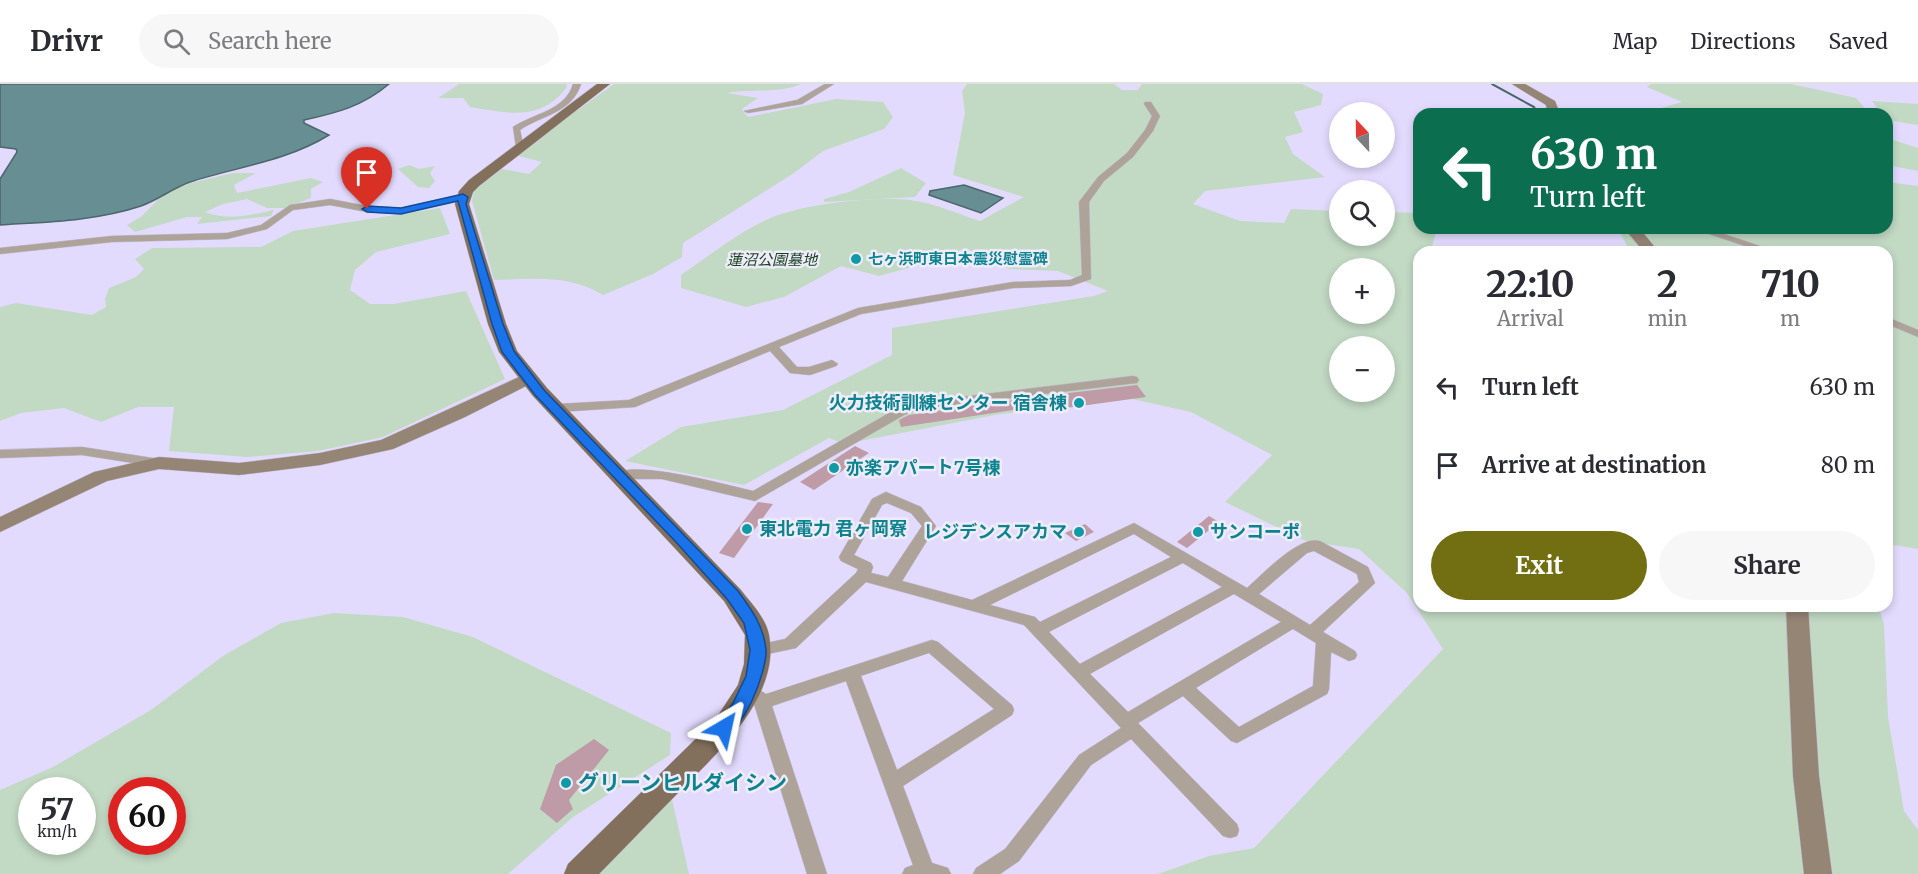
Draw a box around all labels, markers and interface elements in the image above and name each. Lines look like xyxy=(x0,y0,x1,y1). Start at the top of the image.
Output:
search box xyxy=(139,14,559,68)
text: Drivr xyxy=(30,23,103,59)
icon: search xyxy=(160,25,193,58)
text: Search here xyxy=(208,27,331,55)
text: Map xyxy=(1613,28,1657,55)
text: Directions xyxy=(1690,28,1795,55)
text: Saved xyxy=(1828,28,1888,55)
north arrow xyxy=(1329,102,1395,168)
map controls xyxy=(1329,102,1395,402)
text: 630 m xyxy=(1530,128,1657,180)
icon: left xyxy=(1431,132,1509,210)
pin xyxy=(341,147,392,209)
icon: arrive xyxy=(350,156,383,189)
button: search xyxy=(1329,180,1395,246)
text: Turn left xyxy=(1530,180,1645,214)
place label: 七ヶ浜町東日本震災慰霊碑 xyxy=(868,249,1048,268)
park label: 蓮沼公園墓地 xyxy=(727,250,819,269)
marker: 七ヶ浜町東日本震災慰霊碑 xyxy=(849,252,863,266)
button: + xyxy=(1329,258,1395,324)
text: 22:10 xyxy=(1486,262,1575,307)
text: 2 xyxy=(1657,262,1678,307)
text: 710 xyxy=(1760,262,1820,307)
text: Arrival xyxy=(1497,306,1564,331)
text: min xyxy=(1648,306,1687,331)
text: m xyxy=(1780,306,1800,331)
button: − xyxy=(1329,336,1395,402)
icon: left xyxy=(1431,371,1464,404)
text: Turn left xyxy=(1482,373,1579,401)
text: 630 m xyxy=(1809,373,1875,401)
place label: 火力技術訓練センター 宿舎棟 xyxy=(829,391,1067,414)
marker: 火力技術訓練センター 宿舎棟 xyxy=(1072,396,1086,410)
icon: arrive xyxy=(1431,449,1464,482)
text: Arrive at destination xyxy=(1482,451,1706,479)
text: 80 m xyxy=(1821,451,1875,479)
place label: 亦楽アパート7号棟 xyxy=(846,456,1000,479)
marker: 亦楽アパート7号棟 xyxy=(827,461,841,475)
place label: 東北電力 君ヶ岡寮 xyxy=(759,517,907,540)
place label: レジデンスアカマ xyxy=(923,520,1067,543)
place label: サンコーポ xyxy=(1210,520,1300,543)
marker: 東北電力 君ヶ岡寮 xyxy=(740,522,754,536)
marker: レジデンスアカマ xyxy=(1072,525,1086,539)
marker: サンコーポ xyxy=(1191,525,1205,539)
button: Exit xyxy=(1431,531,1647,600)
button: Share xyxy=(1659,531,1875,600)
position arrow xyxy=(692,696,756,760)
place label: グリーンヒルダイシン xyxy=(578,769,787,796)
marker: グリーンヒルダイシン xyxy=(559,776,573,790)
speed limit sign: 60 xyxy=(108,777,186,855)
text: 57 xyxy=(40,790,74,828)
text: km/h xyxy=(37,822,77,841)

